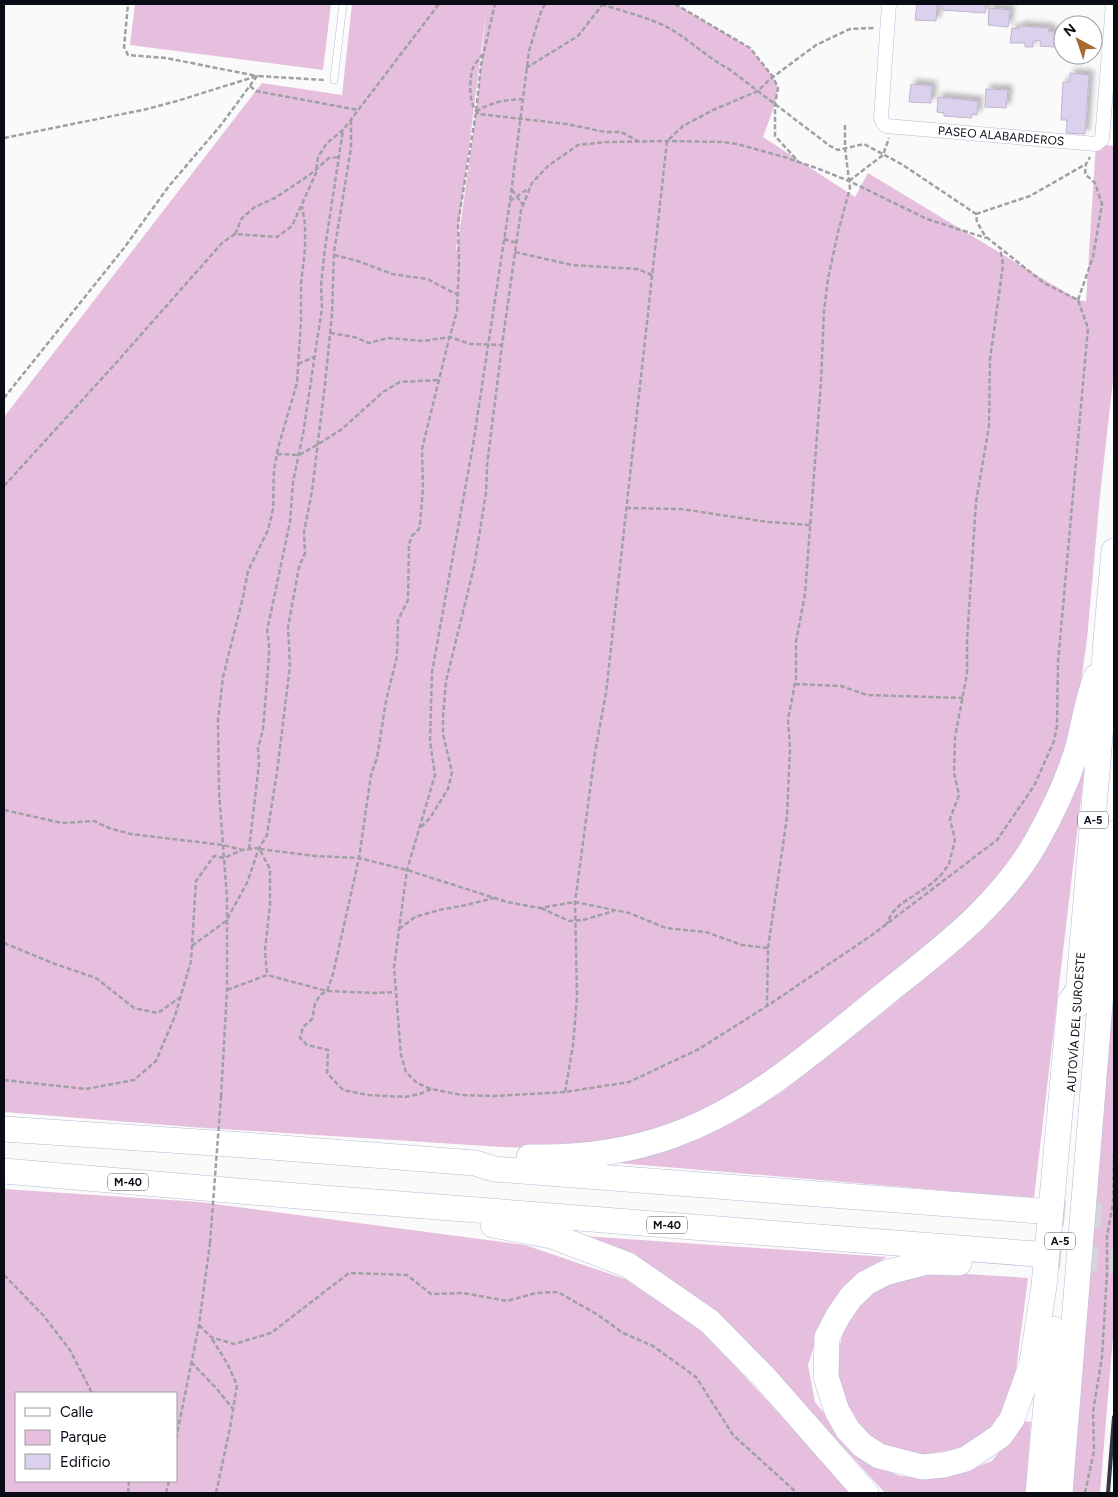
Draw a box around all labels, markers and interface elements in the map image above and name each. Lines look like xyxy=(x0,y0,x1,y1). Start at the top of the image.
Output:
north arrow xyxy=(1053,15,1103,65)
text: N xyxy=(1060,20,1080,40)
street label: PASEO ALABARDEROS xyxy=(937,123,1065,149)
road number: A-5 xyxy=(1078,812,1108,828)
street label: AUTOVÍA DEL SUROESTE xyxy=(1064,951,1088,1093)
road number: M-40 xyxy=(108,1174,148,1190)
road number: M-40 xyxy=(647,1216,687,1234)
road number: A-5 xyxy=(1045,1232,1075,1250)
legend xyxy=(15,1392,178,1482)
text: Calle xyxy=(60,1403,93,1421)
text: Parque xyxy=(60,1428,107,1446)
text: Edificio xyxy=(60,1453,111,1471)

